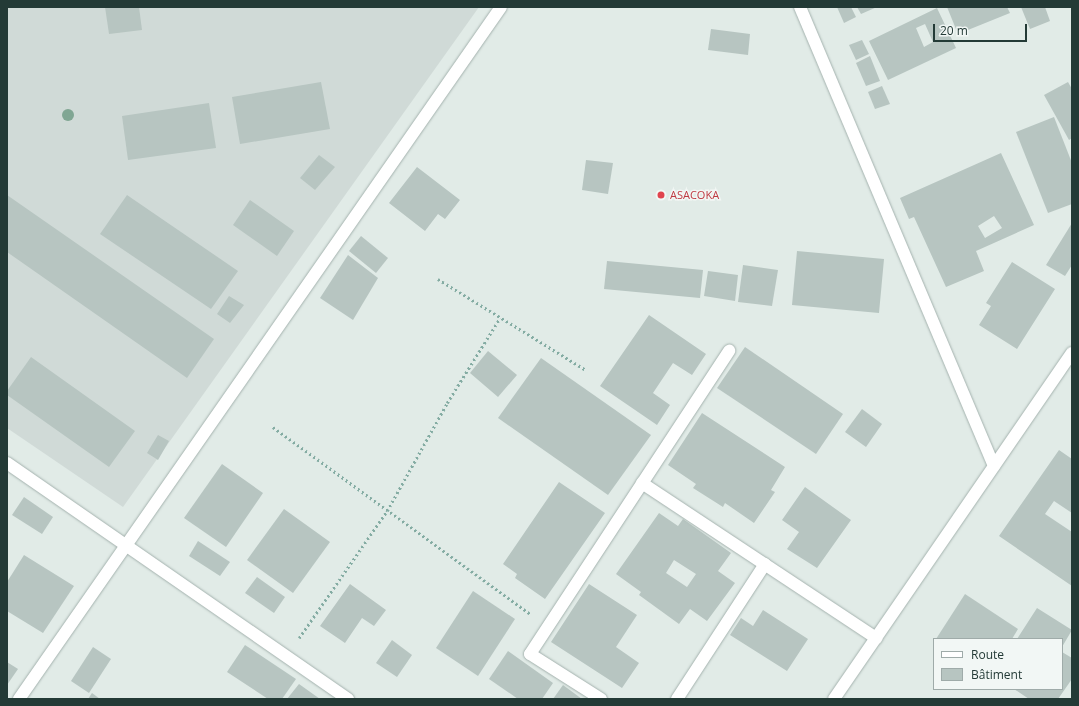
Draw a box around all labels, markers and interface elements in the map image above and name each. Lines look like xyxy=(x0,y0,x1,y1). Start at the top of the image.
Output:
scale bar xyxy=(935,16,1029,42)
text: 20 m xyxy=(940,22,968,39)
place label: ASACOKA xyxy=(670,188,719,202)
marker: ASACOKA xyxy=(655,189,667,201)
legend xyxy=(933,638,1063,690)
text: Route xyxy=(971,646,1004,663)
text: Bâtiment xyxy=(971,666,1022,683)

